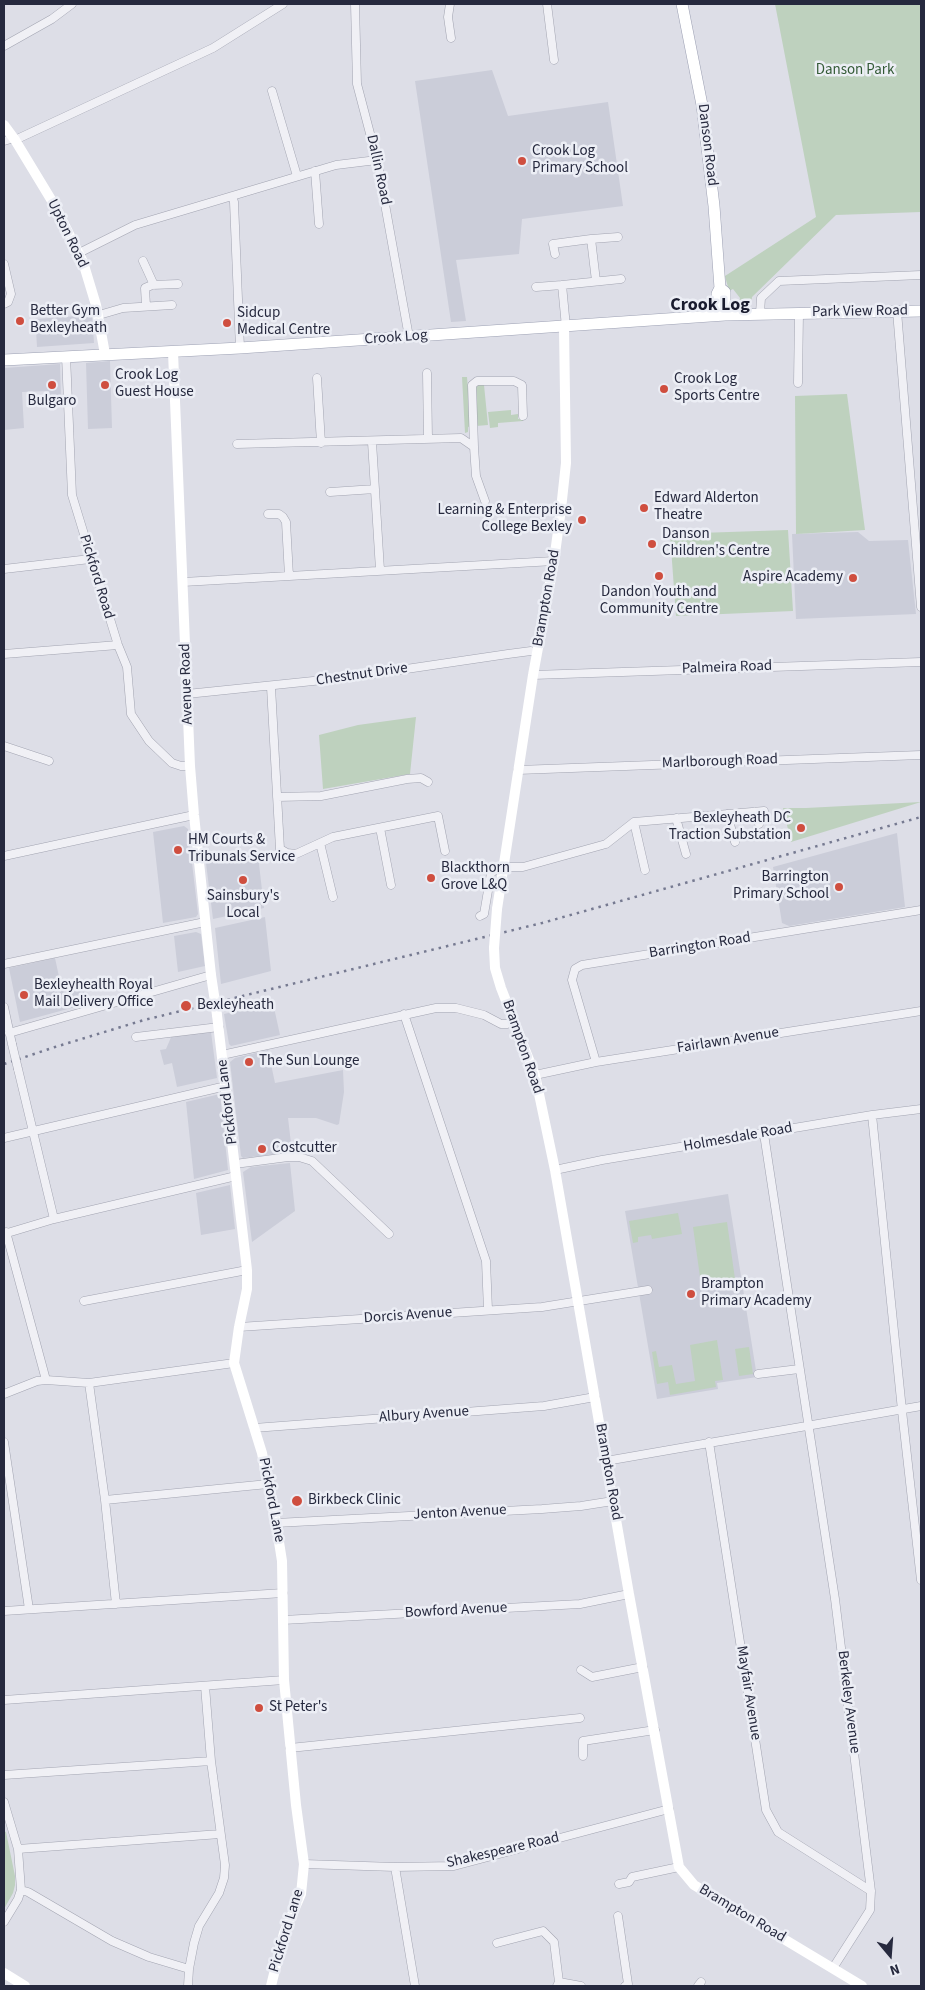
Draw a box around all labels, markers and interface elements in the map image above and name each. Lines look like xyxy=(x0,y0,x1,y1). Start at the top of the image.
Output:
park label: Danson Park xyxy=(816,62,894,80)
street label: Danson Road xyxy=(693,103,721,187)
street label: Dallin Road xyxy=(362,133,394,207)
place label: Crook Log Primary School xyxy=(532,143,628,178)
marker: Crook Log Primary School xyxy=(516,155,528,167)
street label: Upton Road xyxy=(43,197,91,271)
district label: Crook Log xyxy=(670,295,750,317)
street label: Park View Road xyxy=(812,302,908,322)
place label: Better Gym Bexleyheath xyxy=(30,303,107,338)
place label: Sidcup Medical Centre xyxy=(237,305,330,340)
marker: Better Gym Bexleyheath xyxy=(14,315,26,327)
marker: Sidcup Medical Centre xyxy=(221,317,233,329)
street label: Crook Log xyxy=(364,327,428,349)
place label: Crook Log Guest House xyxy=(115,367,194,402)
place label: Crook Log Sports Centre xyxy=(674,371,760,406)
marker: Bulgaro xyxy=(46,379,58,391)
marker: Crook Log Guest House xyxy=(99,379,111,391)
marker: Crook Log Sports Centre xyxy=(658,383,670,395)
place label: Bulgaro xyxy=(28,393,76,411)
place label: Edward Alderton Theatre xyxy=(654,490,759,525)
place label: Learning & Enterprise College Bexley xyxy=(438,502,572,537)
marker: Edward Alderton Theatre xyxy=(638,502,650,514)
marker: Learning & Enterprise College Bexley xyxy=(576,514,588,526)
place label: Danson Children's Centre xyxy=(662,526,770,561)
street label: Pickford Road xyxy=(75,533,117,621)
marker: Danson Children's Centre xyxy=(646,538,658,550)
street label: Brampton Road xyxy=(530,548,564,648)
place label: Aspire Academy xyxy=(743,569,843,587)
marker: Dandon Youth and Community Centre xyxy=(653,570,665,582)
marker: Aspire Academy xyxy=(847,572,859,584)
place label: Dandon Youth and Community Centre xyxy=(600,584,718,619)
street label: Avenue Road xyxy=(177,643,197,725)
street label: Palmeira Road xyxy=(682,657,772,679)
street label: Chestnut Drive xyxy=(315,660,409,690)
street label: Marlborough Road xyxy=(662,751,778,773)
place label: Bexleyheath DC Traction Substation xyxy=(669,810,791,845)
marker: Bexleyheath DC Traction Substation xyxy=(795,822,807,834)
place label: HM Courts & Tribunals Service xyxy=(188,832,295,867)
marker: HM Courts & Tribunals Service xyxy=(172,844,184,856)
place label: Blackthorn Grove L&Q xyxy=(441,860,510,895)
place label: Barrington Primary School xyxy=(733,869,829,904)
marker: Blackthorn Grove L&Q xyxy=(425,872,437,884)
marker: Sainsbury's Local xyxy=(237,874,249,886)
marker: Barrington Primary School xyxy=(833,881,845,893)
place label: Sainsbury's Local xyxy=(207,888,279,923)
street label: Barrington Road xyxy=(648,929,752,963)
place label: Bexleyhealth Royal Mail Delivery Office xyxy=(34,977,153,1012)
marker: Bexleyhealth Royal Mail Delivery Office xyxy=(18,989,30,1001)
place label: Bexleyheath xyxy=(197,997,274,1015)
street label: Brampton Road xyxy=(498,998,546,1096)
marker: Bexleyheath xyxy=(179,999,193,1013)
street label: Fairlawn Avenue xyxy=(676,1024,780,1058)
place label: The Sun Lounge xyxy=(259,1053,359,1071)
marker: The Sun Lounge xyxy=(243,1056,255,1068)
street label: Pickford Lane xyxy=(214,1058,242,1146)
street label: Holmesdale Road xyxy=(682,1120,794,1156)
place label: Costcutter xyxy=(272,1140,337,1158)
marker: Costcutter xyxy=(256,1143,268,1155)
place label: Brampton Primary Academy xyxy=(701,1276,812,1311)
marker: Brampton Primary Academy xyxy=(685,1288,697,1300)
street label: Dorcis Avenue xyxy=(363,1304,453,1328)
street label: Albury Avenue xyxy=(378,1403,470,1427)
street label: Brampton Road xyxy=(591,1422,625,1522)
street label: Pickford Lane xyxy=(254,1456,288,1544)
place label: Birkbeck Clinic xyxy=(308,1492,401,1510)
marker: Birkbeck Clinic xyxy=(290,1494,304,1508)
street label: Jenton Avenue xyxy=(413,1502,507,1524)
street label: Bowford Avenue xyxy=(404,1599,508,1623)
street label: Mayfair Avenue xyxy=(732,1645,764,1741)
street label: Berkeley Avenue xyxy=(833,1649,863,1755)
place label: St Peter's xyxy=(269,1699,327,1717)
marker: St Peter's xyxy=(253,1702,265,1714)
street label: Shakespeare Road xyxy=(445,1829,561,1873)
street label: Brampton Road xyxy=(695,1881,789,1947)
street label: Pickford Lane xyxy=(266,1887,308,1975)
north arrow xyxy=(865,1930,915,1980)
text: N xyxy=(887,1958,902,1980)

